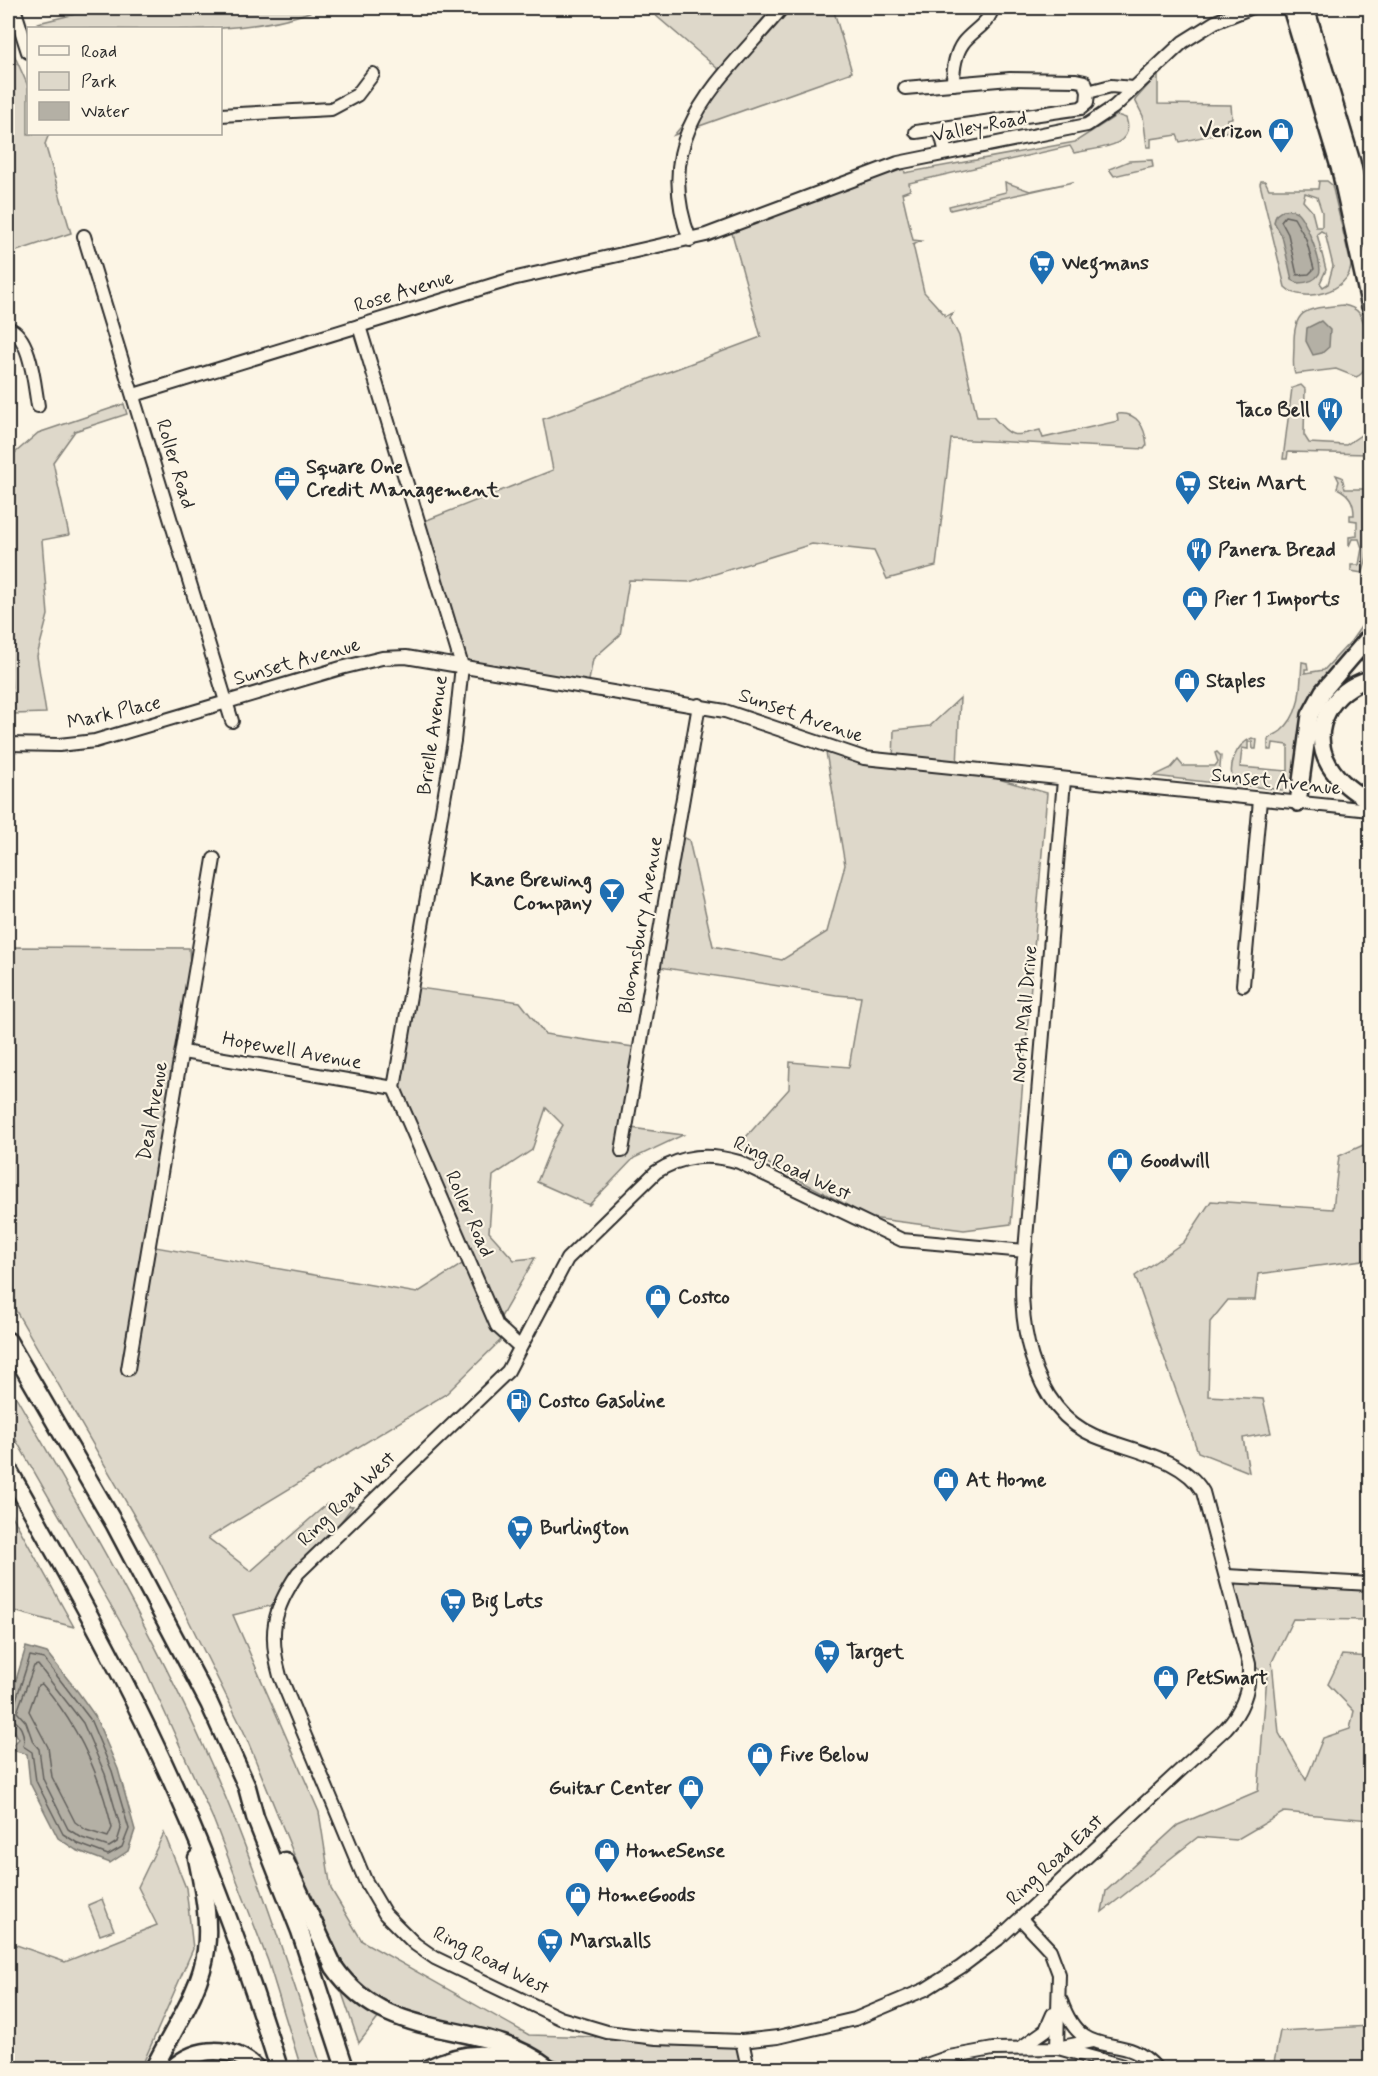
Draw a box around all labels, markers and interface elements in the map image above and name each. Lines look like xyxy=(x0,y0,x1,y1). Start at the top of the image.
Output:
legend xyxy=(27,27,222,135)
text: Road xyxy=(81,40,117,64)
text: Park xyxy=(81,70,117,94)
text: Water xyxy=(81,100,130,124)
street label: Valley Road xyxy=(931,105,1029,149)
shop icon: Verizon xyxy=(1266,116,1296,154)
place label: Verizon xyxy=(1200,118,1262,145)
supermarket icon: Wegmans xyxy=(1027,248,1057,286)
place label: Wegmans xyxy=(1061,250,1149,279)
street label: Rose Avenue xyxy=(351,264,457,320)
restaurant icon: Taco Bell xyxy=(1315,395,1345,433)
place label: Taco Bell xyxy=(1236,397,1310,424)
street label: Roller Road xyxy=(149,416,201,512)
place label: Square One Credit Management xyxy=(306,454,500,504)
office icon: Square One Credit Management xyxy=(272,464,302,502)
supermarket icon: Stein Mart xyxy=(1173,468,1203,506)
place label: Stein Mart xyxy=(1208,470,1308,497)
restaurant icon: Panera Bread xyxy=(1184,535,1214,573)
place label: Panera Bread xyxy=(1218,537,1336,564)
shop icon: Pier 1 Imports xyxy=(1180,584,1210,622)
place label: Pier 1 Imports xyxy=(1214,586,1340,613)
street label: Sunset Avenue xyxy=(231,631,363,693)
shop icon: Staples xyxy=(1172,666,1202,704)
place label: Staples xyxy=(1206,668,1266,695)
street label: Brielle Avenue xyxy=(411,673,455,797)
street label: Sunset Avenue xyxy=(735,682,867,750)
street label: Mark Place xyxy=(64,689,164,737)
street label: Sunset Avenue xyxy=(1210,762,1342,802)
street label: Bloomsbury Avenue xyxy=(612,834,670,1016)
place label: Kane Brewing Company xyxy=(470,867,592,917)
bar icon: Kane Brewing Company xyxy=(597,876,627,914)
street label: North Mall Drive xyxy=(1006,944,1044,1084)
street label: Hopewell Avenue xyxy=(220,1025,364,1077)
street label: Deal Avenue xyxy=(131,1059,175,1163)
street label: Ring Road West xyxy=(728,1130,855,1209)
shop icon: Goodwill xyxy=(1105,1146,1135,1184)
place label: Goodwill xyxy=(1140,1148,1210,1175)
street label: Roller Road xyxy=(438,1166,500,1262)
shop icon: Costco xyxy=(643,1282,673,1320)
place label: Costco xyxy=(678,1284,730,1311)
fuel station icon: Costco Gasoline xyxy=(504,1386,534,1424)
place label: Costco Gasoline xyxy=(538,1388,666,1415)
street label: Ring Road West xyxy=(292,1445,403,1554)
shop icon: At Home xyxy=(931,1465,961,1503)
place label: At Home xyxy=(966,1467,1047,1494)
supermarket icon: Burlington xyxy=(505,1513,535,1551)
place label: Burlington xyxy=(540,1515,629,1544)
supermarket icon: Big Lots xyxy=(438,1586,468,1624)
place label: Big Lots xyxy=(472,1588,543,1617)
supermarket icon: Target xyxy=(812,1637,842,1675)
place label: Target xyxy=(846,1639,905,1668)
shop icon: PetSmart xyxy=(1151,1663,1181,1701)
place label: PetSmart xyxy=(1186,1665,1268,1692)
shop icon: Five Below xyxy=(745,1740,775,1778)
place label: Five Below xyxy=(780,1742,868,1769)
shop icon: Guitar Center xyxy=(676,1773,706,1811)
place label: Guitar Center xyxy=(549,1775,673,1802)
street label: Ring Road East xyxy=(1001,1808,1110,1913)
shop icon: HomeSense xyxy=(592,1836,622,1874)
place label: HomeSense xyxy=(626,1838,725,1865)
shop icon: HomeGoods xyxy=(563,1880,593,1918)
place label: HomeGoods xyxy=(598,1882,695,1909)
street label: Ring Road West xyxy=(428,1920,554,2003)
supermarket icon: Marshalls xyxy=(535,1926,565,1964)
place label: Marshalls xyxy=(570,1928,651,1955)

